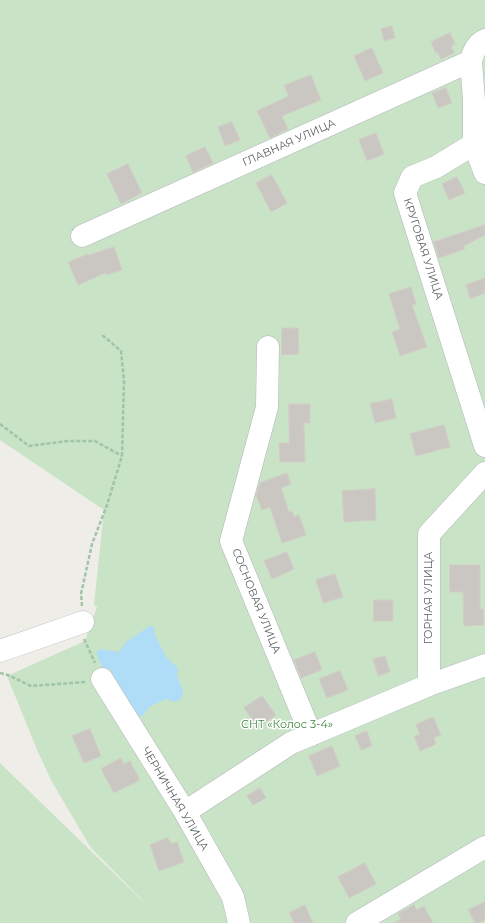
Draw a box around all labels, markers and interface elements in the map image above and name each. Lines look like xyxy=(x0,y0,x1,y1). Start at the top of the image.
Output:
street label: ГЛАВНАЯ УЛИЦА xyxy=(240,117,338,169)
street label: КРУГОВАЯ УЛИЦА xyxy=(400,197,446,301)
street label: СОСНОВАЯ УЛИЦА xyxy=(229,546,283,656)
street label: ГОРНАЯ УЛИЦА xyxy=(422,552,436,644)
park label: СНТ «Колос 3-4» xyxy=(241,718,333,732)
street label: ЧЕРНИЧНАЯ УЛИЦА xyxy=(139,745,211,853)

